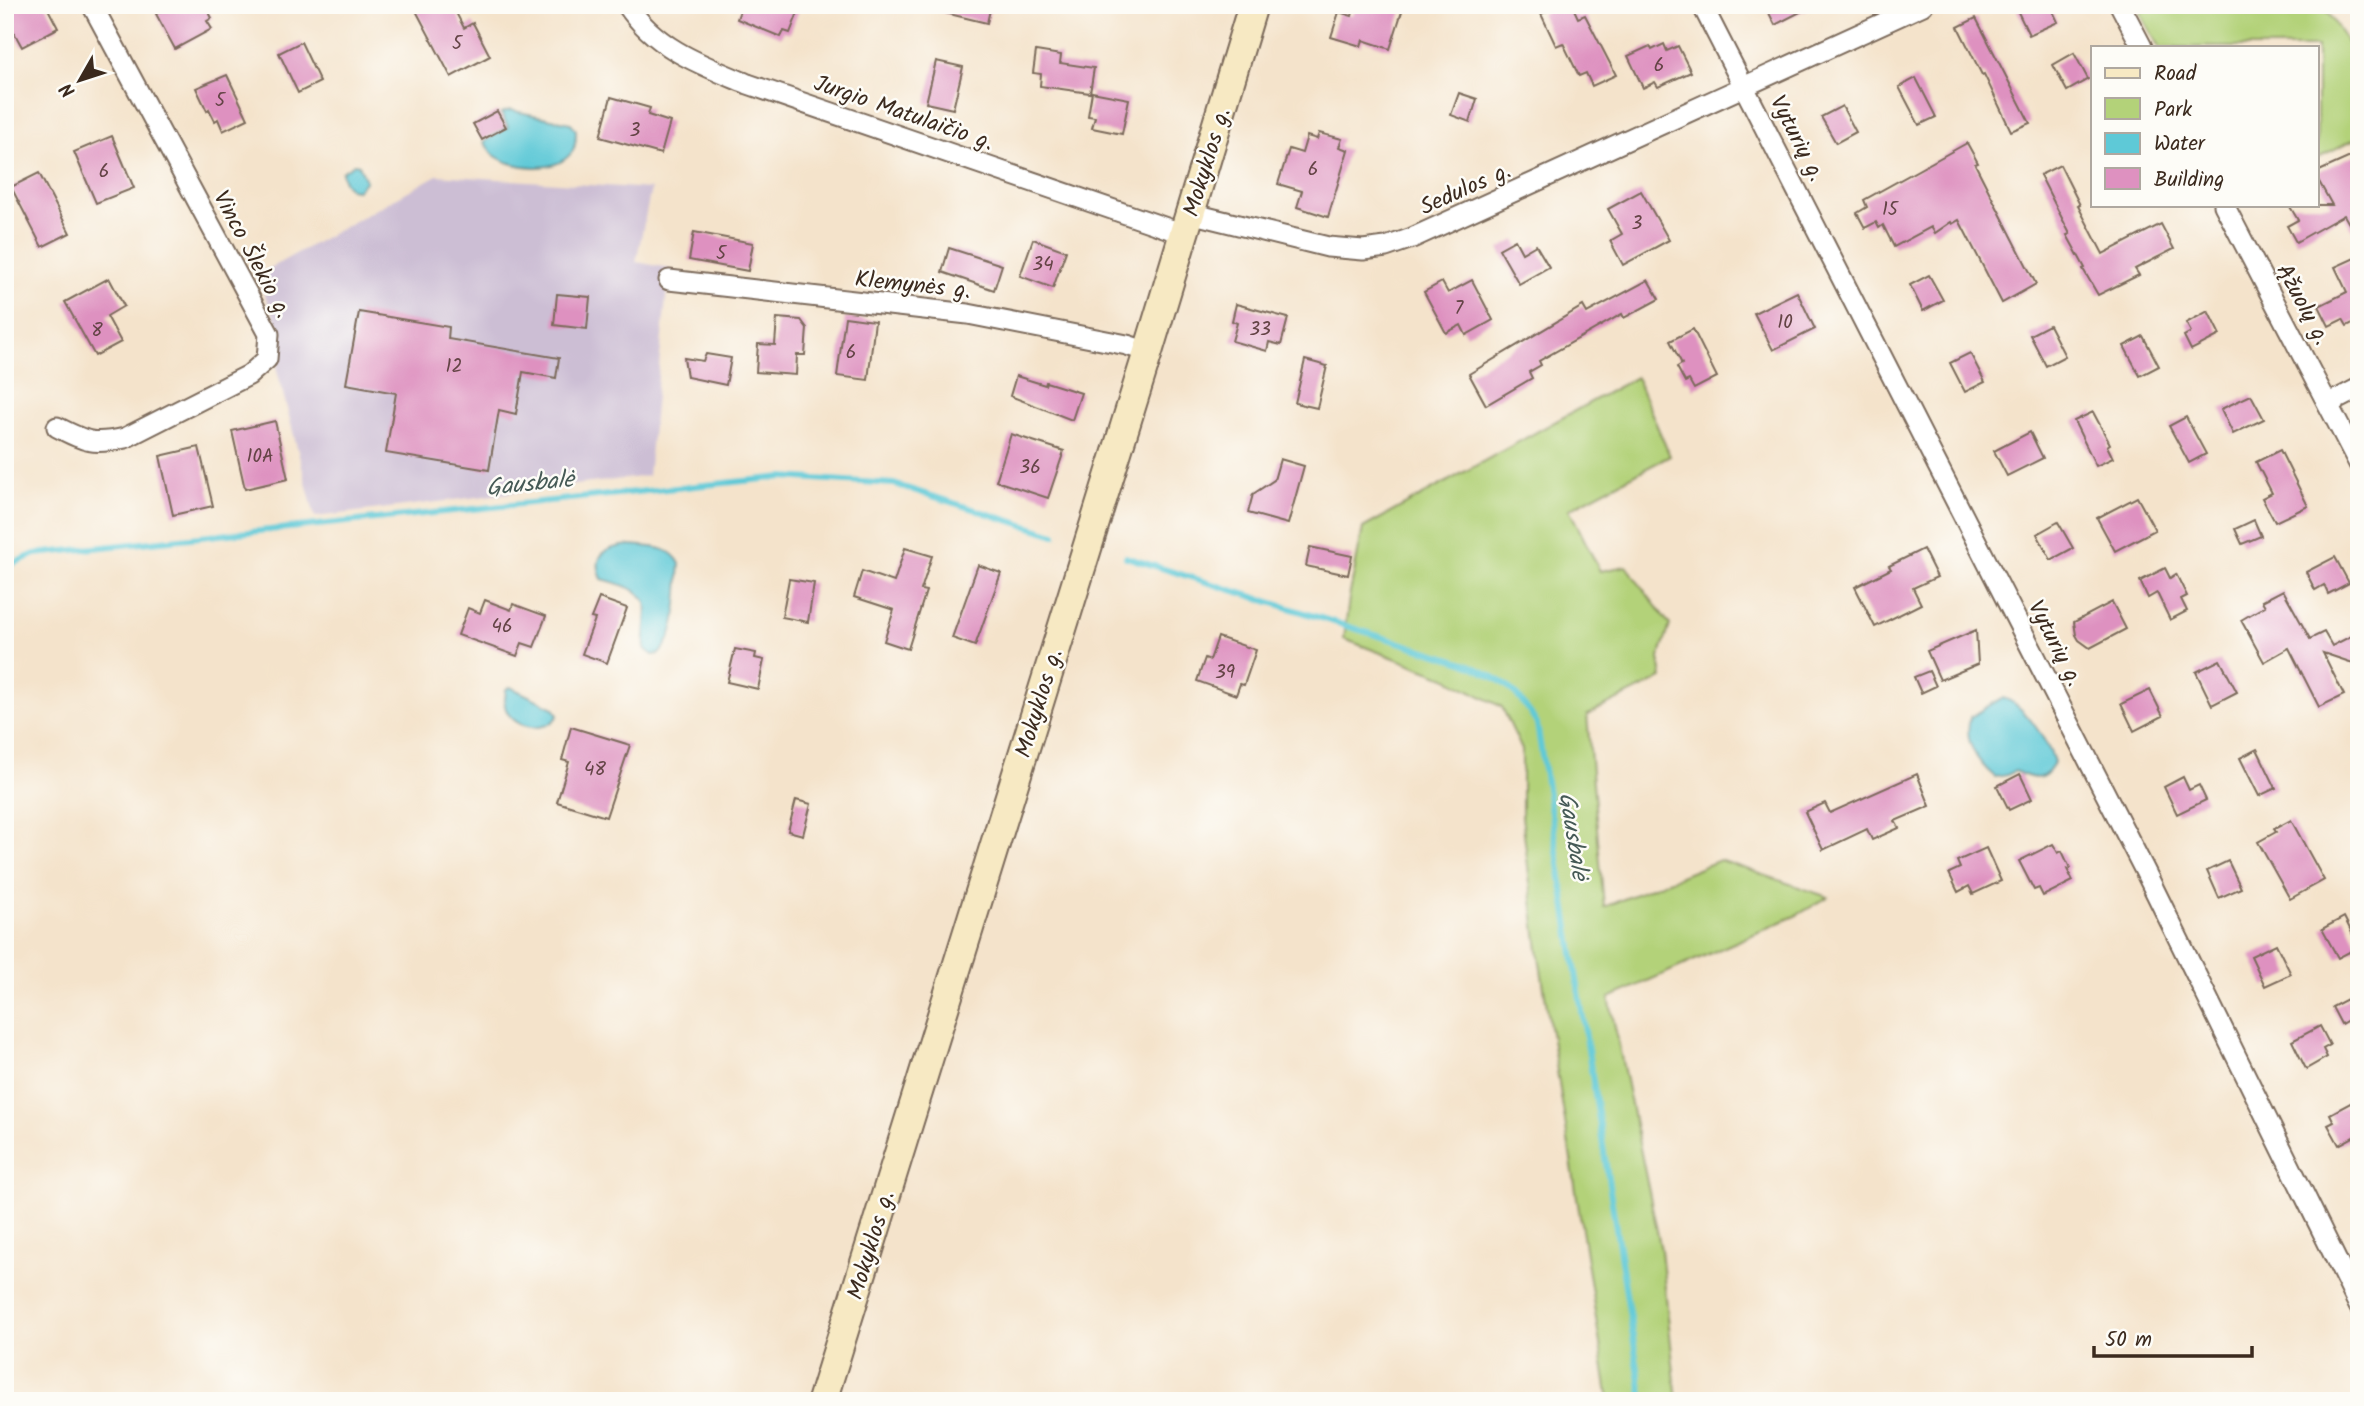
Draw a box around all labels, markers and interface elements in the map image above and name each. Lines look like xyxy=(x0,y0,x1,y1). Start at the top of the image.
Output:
house number: 5 xyxy=(452,29,464,59)
north arrow xyxy=(46,46,116,116)
legend xyxy=(2091,46,2318,206)
house number: 6 xyxy=(1654,51,1664,81)
text: Road xyxy=(2154,58,2197,91)
street label: Jurgio Matulaičio g. xyxy=(809,66,998,162)
text: N xyxy=(53,75,84,104)
house number: 5 xyxy=(215,86,227,116)
street label: Vyturių g. xyxy=(1759,89,1833,188)
text: Park xyxy=(2154,94,2192,127)
street label: Mokyklos g. xyxy=(1174,104,1242,222)
house number: 3 xyxy=(630,116,641,146)
text: Water xyxy=(2154,128,2206,161)
street label: Sedulos g. xyxy=(1414,154,1517,226)
house number: 6 xyxy=(1308,155,1318,185)
house number: 6 xyxy=(99,157,109,187)
text: Building xyxy=(2154,164,2224,197)
street label: Vinco Šlekio g. xyxy=(202,185,300,325)
house number: 15 xyxy=(1882,195,1900,225)
house number: 3 xyxy=(1632,209,1643,239)
house number: 5 xyxy=(716,239,728,269)
house number: 34 xyxy=(1032,250,1054,280)
street label: Ąžuolų g. xyxy=(2266,258,2339,352)
street label: Klemynės g. xyxy=(853,262,973,310)
house number: 7 xyxy=(1455,294,1465,324)
house number: 10 xyxy=(1777,308,1793,338)
house number: 33 xyxy=(1249,315,1271,345)
house number: 8 xyxy=(91,316,103,346)
house number: 6 xyxy=(846,338,856,368)
house number: 12 xyxy=(445,352,463,382)
house number: 10A xyxy=(246,442,274,472)
house number: 36 xyxy=(1019,453,1041,483)
water label: Gausbalė xyxy=(484,460,578,508)
street label: Vyturių g. xyxy=(2017,594,2091,693)
house number: 46 xyxy=(491,612,513,642)
street label: Mokyklos g. xyxy=(1006,645,1074,763)
house number: 39 xyxy=(1215,658,1235,688)
house number: 48 xyxy=(584,755,607,785)
water label: Gausbalė xyxy=(1546,790,1599,885)
street label: Mokyklos g. xyxy=(838,1187,906,1305)
scale bar xyxy=(2094,1315,2252,1359)
text: 50 m xyxy=(2105,1324,2152,1357)

